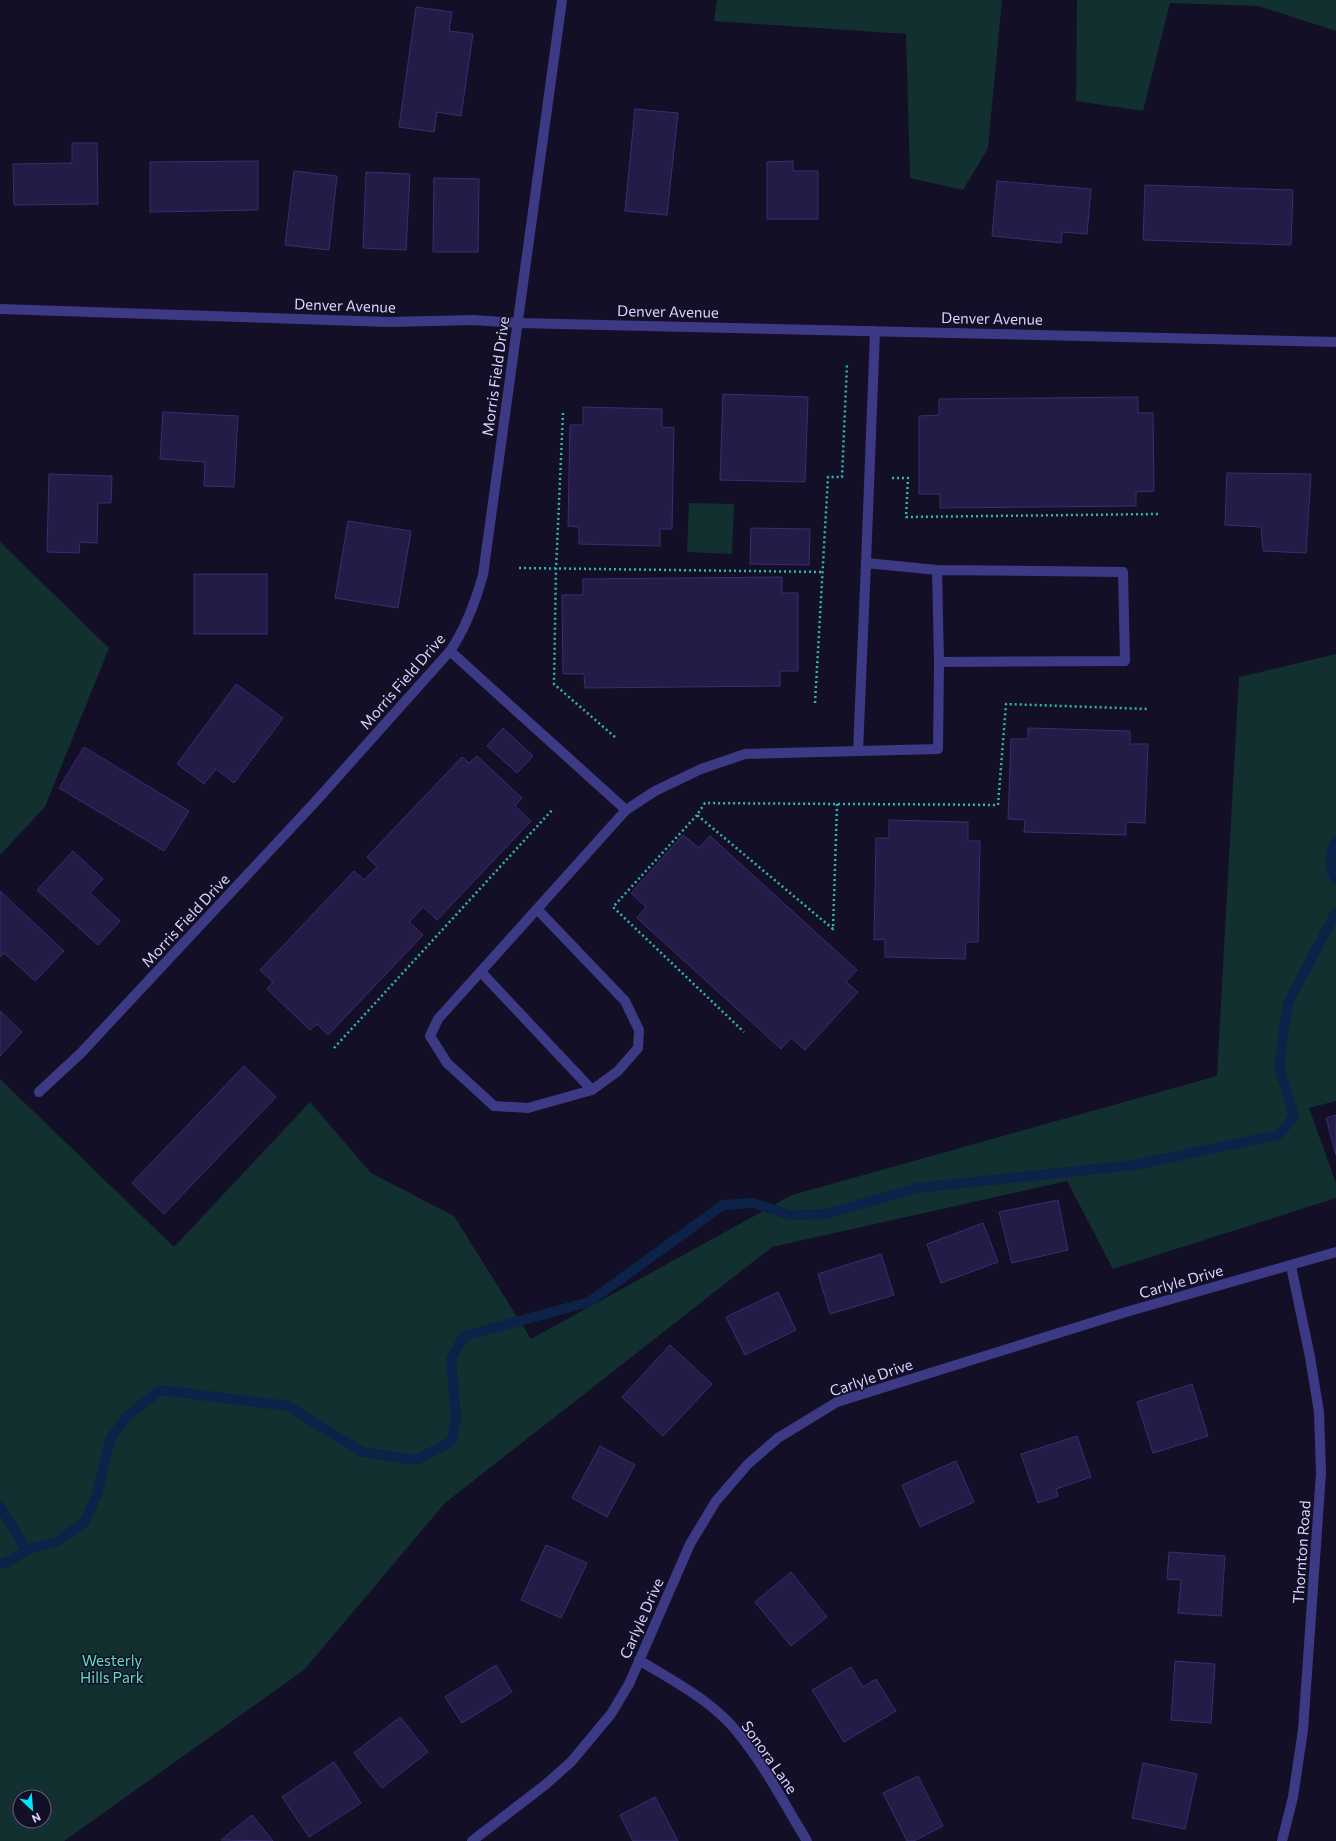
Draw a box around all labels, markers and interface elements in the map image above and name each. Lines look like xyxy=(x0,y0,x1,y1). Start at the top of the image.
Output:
street label: Denver Avenue xyxy=(294,294,396,316)
street label: Denver Avenue xyxy=(617,301,719,321)
street label: Denver Avenue xyxy=(941,308,1043,328)
street label: Morris Field Drive xyxy=(478,315,512,437)
street label: Morris Field Drive xyxy=(356,629,448,732)
street label: Morris Field Drive xyxy=(137,870,233,970)
street label: Carlyle Drive xyxy=(1137,1260,1225,1302)
street label: Carlyle Drive xyxy=(827,1354,915,1400)
street label: Thornton Road xyxy=(1288,1500,1314,1604)
street label: Carlyle Drive xyxy=(615,1575,667,1661)
park label: Westerly Hills Park xyxy=(80,1651,144,1686)
street label: Sonora Lane xyxy=(738,1717,802,1797)
north arrow xyxy=(12,1789,52,1829)
text: N xyxy=(30,1811,43,1826)

